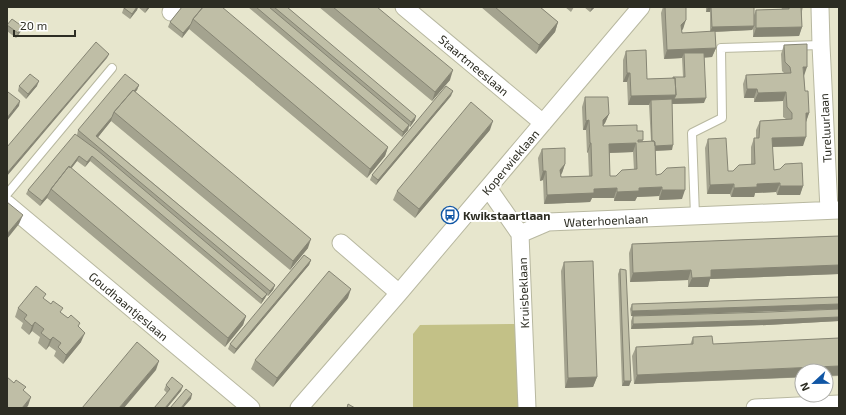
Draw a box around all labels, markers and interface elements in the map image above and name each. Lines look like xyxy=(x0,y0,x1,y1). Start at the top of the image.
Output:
scale bar xyxy=(14,12,75,38)
text: 20 m xyxy=(20,18,47,32)
street label: Staartmeeslaan xyxy=(436,32,512,98)
street label: Tureluurlaan xyxy=(816,93,834,163)
street label: Koperwieklaan xyxy=(479,126,541,198)
bus stop icon: Kwikstaartlaan xyxy=(440,205,460,225)
place label: Kwikstaartlaan xyxy=(463,208,550,222)
street label: Waterhoenlaan xyxy=(563,211,649,229)
street label: Kruisbeklaan xyxy=(515,257,531,329)
street label: Goudhaantjeslaan xyxy=(86,269,171,344)
north arrow xyxy=(794,363,834,403)
text: N xyxy=(797,381,812,393)

